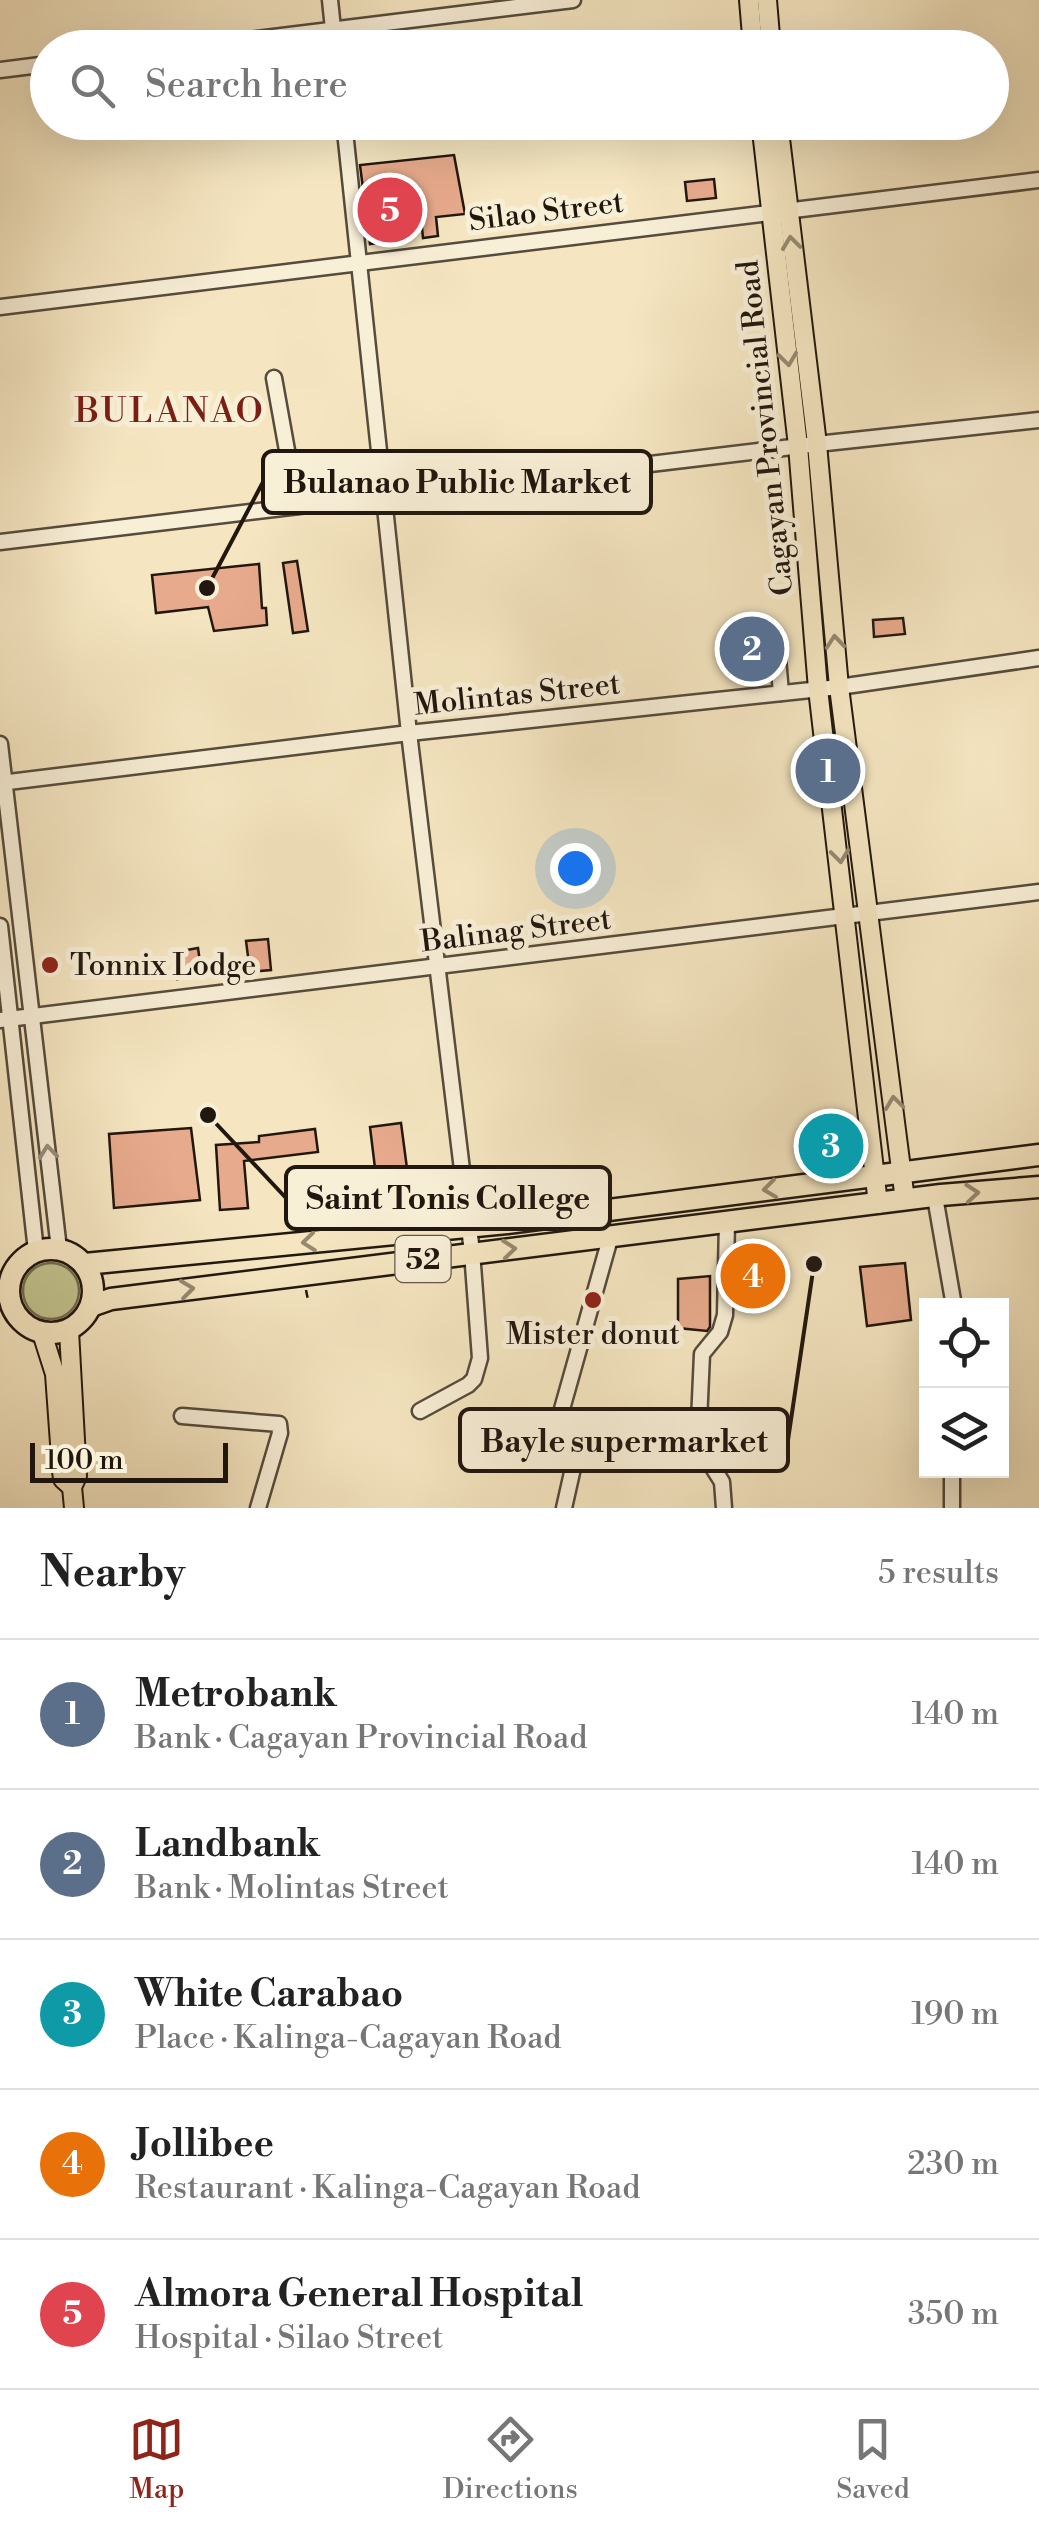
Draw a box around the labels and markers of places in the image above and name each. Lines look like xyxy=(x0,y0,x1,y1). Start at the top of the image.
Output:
pin: 5 xyxy=(358,172,422,248)
callout: Bulanao Public Market xyxy=(263,451,651,513)
pin: 2 xyxy=(720,612,784,686)
pin: 1 xyxy=(796,734,860,808)
place label: Tonnix Lodge xyxy=(70,947,256,985)
marker: Tonnix Lodge xyxy=(39,954,61,976)
pin: 3 xyxy=(798,1108,864,1184)
callout: Saint Tonis College xyxy=(286,1167,610,1229)
pin: 4 xyxy=(720,1238,786,1314)
marker: Mister donut xyxy=(582,1289,604,1311)
place label: Mister donut xyxy=(506,1316,680,1354)
callout: Bayle supermarket xyxy=(460,1409,788,1471)

